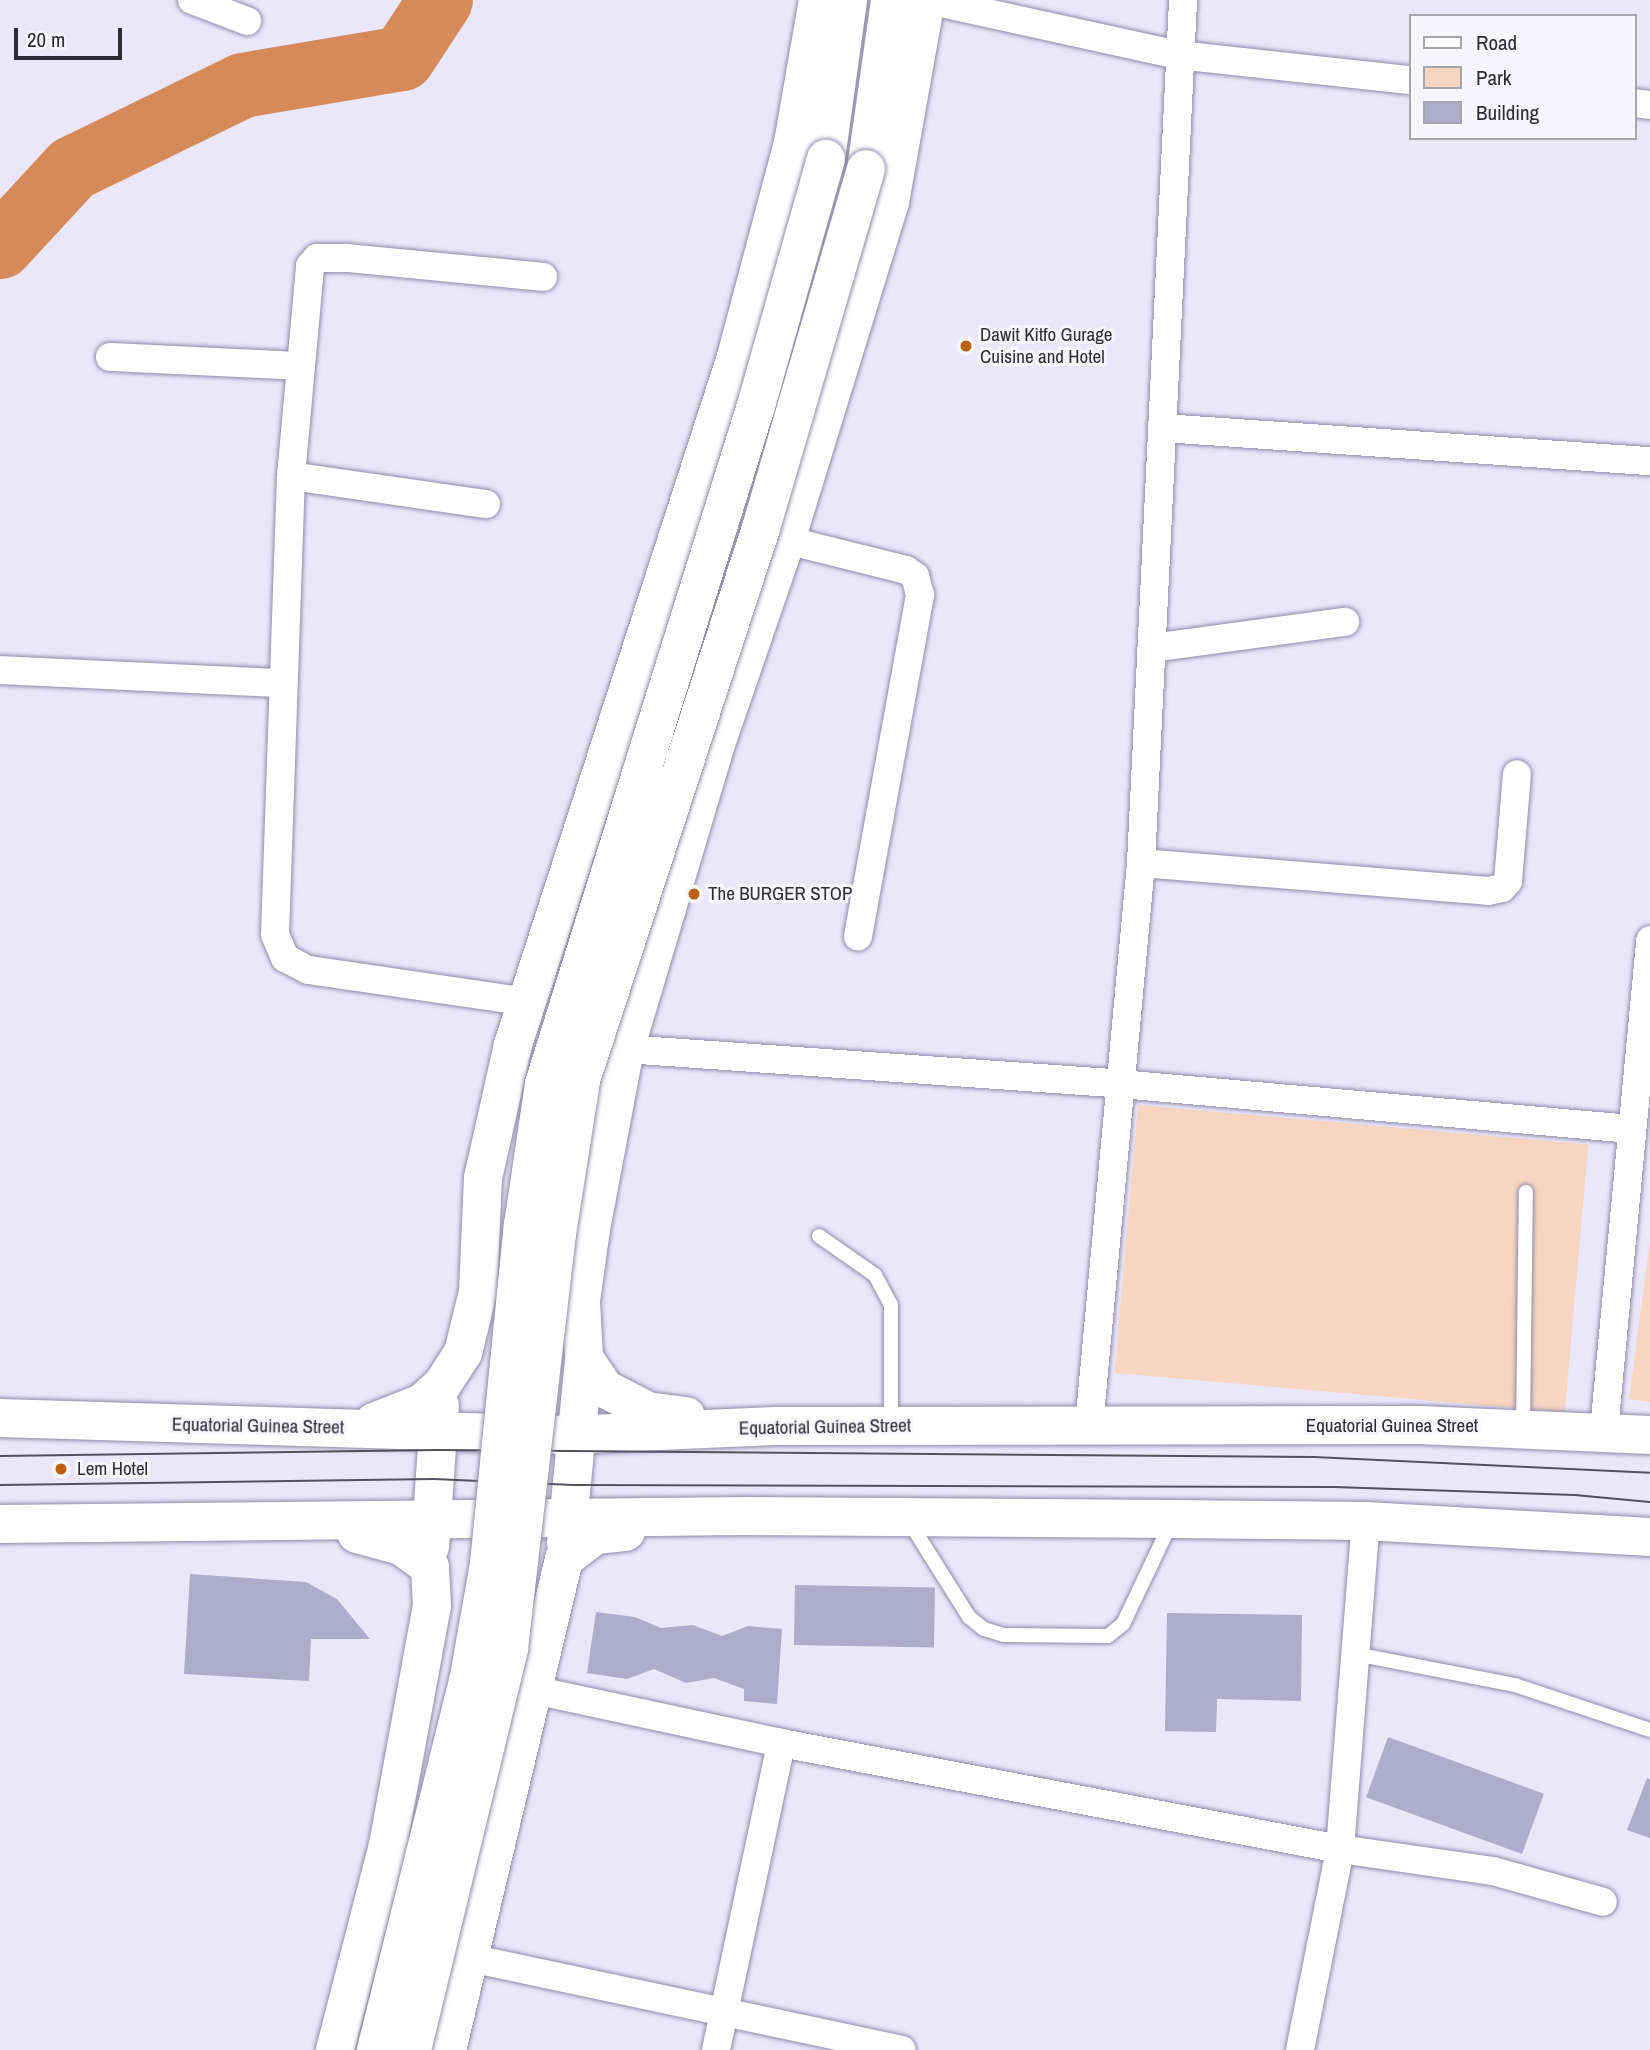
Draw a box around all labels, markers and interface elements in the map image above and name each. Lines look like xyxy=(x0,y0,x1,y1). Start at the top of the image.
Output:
scale bar xyxy=(18,14,126,58)
legend xyxy=(1408,14,1636,140)
text: 20 m xyxy=(27,25,65,54)
text: Road xyxy=(1476,28,1517,57)
text: Park xyxy=(1476,63,1511,92)
text: Building xyxy=(1476,98,1539,127)
place label: Dawit Kitfo Gurage Cuisine and Hotel xyxy=(980,324,1113,368)
marker: Dawit Kitfo Gurage Cuisine and Hotel xyxy=(958,338,974,354)
place label: The BURGER STOP xyxy=(708,883,852,905)
marker: The BURGER STOP xyxy=(686,886,702,902)
street label: Equatorial Guinea Street xyxy=(172,1413,344,1439)
street label: Equatorial Guinea Street xyxy=(739,1414,911,1440)
street label: Equatorial Guinea Street xyxy=(1306,1415,1478,1437)
place label: Lem Hotel xyxy=(77,1458,148,1480)
marker: Lem Hotel xyxy=(51,1459,71,1479)

